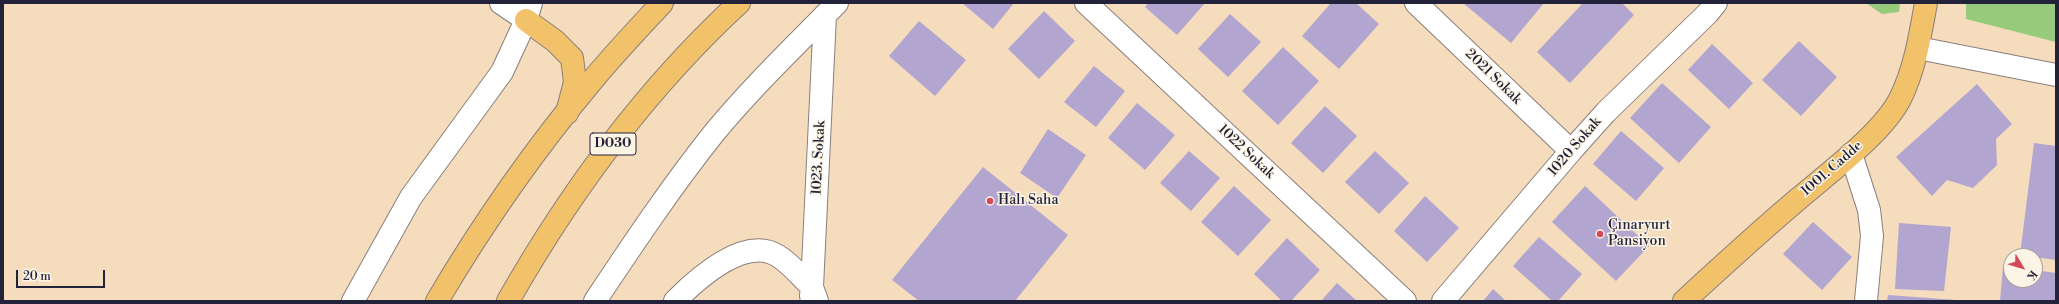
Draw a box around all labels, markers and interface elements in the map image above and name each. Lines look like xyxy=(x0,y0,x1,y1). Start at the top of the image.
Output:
street label: 2021 Sokak xyxy=(1461,46,1525,108)
street label: 1020 Sokak xyxy=(1545,114,1605,180)
street label: 1023. Sokak xyxy=(809,120,829,196)
street label: 1022 Sokak xyxy=(1214,121,1278,183)
road number: D030 xyxy=(590,133,636,155)
street label: 1001. Cadde xyxy=(1798,138,1866,200)
place label: Halı Saha xyxy=(998,193,1058,209)
marker: Halı Saha xyxy=(985,196,995,206)
place label: Çınaryurt Pansiyon xyxy=(1608,218,1670,250)
marker: Çınaryurt Pansiyon xyxy=(1595,229,1605,239)
north arrow xyxy=(2003,248,2043,288)
scale bar xyxy=(18,262,107,288)
text: K xyxy=(2023,267,2040,283)
text: 20 m xyxy=(23,269,51,284)

